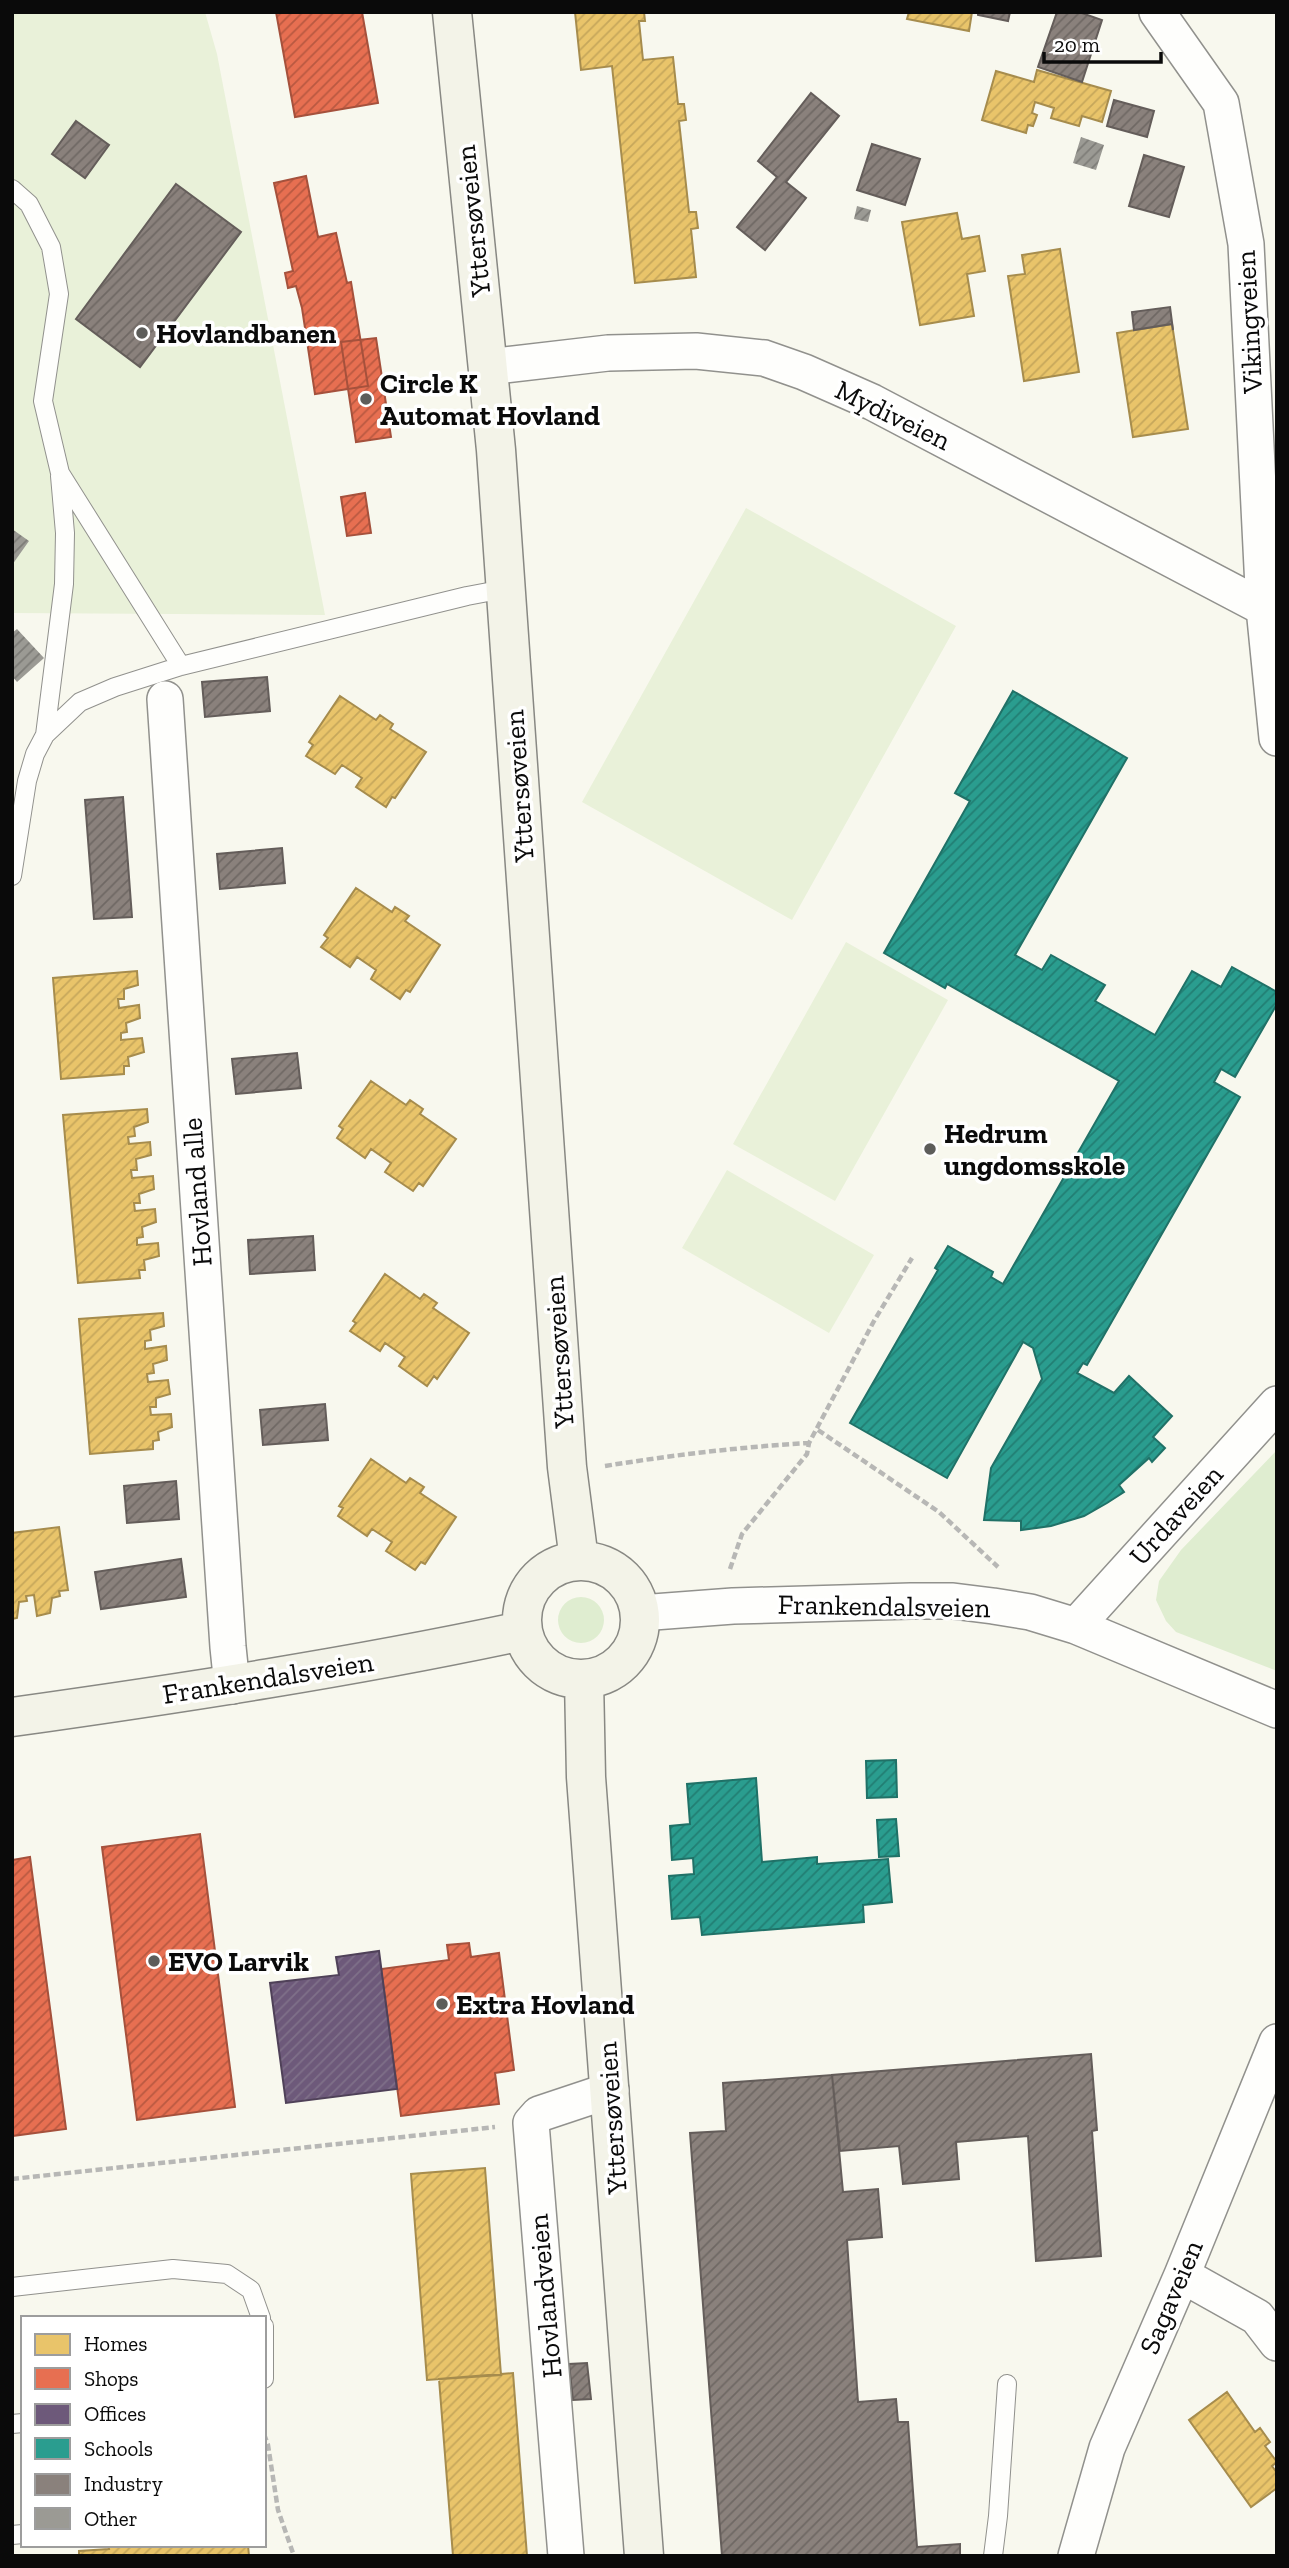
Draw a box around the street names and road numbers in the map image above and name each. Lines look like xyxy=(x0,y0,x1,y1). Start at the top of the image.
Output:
street label: Yttersøveien xyxy=(449,143,497,300)
street label: Vikingveien xyxy=(1229,250,1269,395)
street label: Mydiveien xyxy=(830,373,956,457)
street label: Yttersøveien xyxy=(497,709,541,864)
street label: Hovland alle xyxy=(175,1117,219,1267)
street label: Yttersøveien xyxy=(537,1275,581,1430)
street label: Urdaveien xyxy=(1122,1458,1230,1572)
street label: Frankendalsveien xyxy=(777,1588,991,1624)
street label: Frankendalsveien xyxy=(160,1645,376,1711)
street label: Yttersøveien xyxy=(590,2041,634,2196)
street label: Hovlandveien xyxy=(521,2213,569,2379)
street label: Sagaveien xyxy=(1132,2235,1210,2359)

